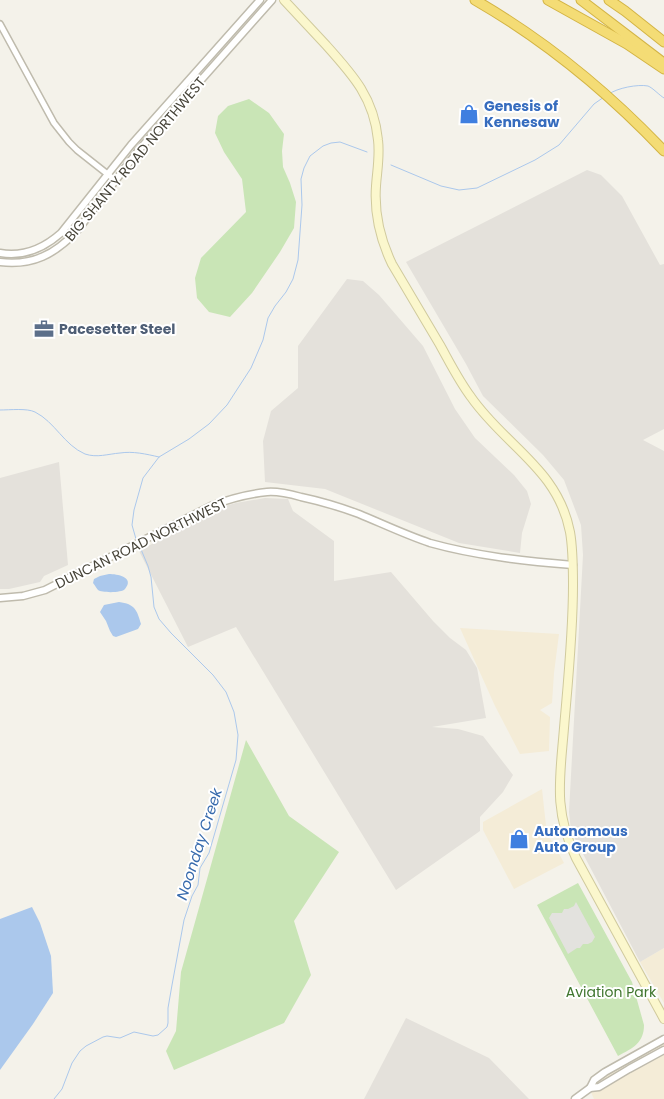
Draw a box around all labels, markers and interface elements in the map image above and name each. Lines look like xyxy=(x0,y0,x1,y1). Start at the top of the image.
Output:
street label: BIG SHANTY ROAD NORTHWEST xyxy=(60,72,210,246)
place label: Genesis of Kennesaw xyxy=(484,96,560,132)
shop icon: Genesis of Kennesaw xyxy=(458,103,480,125)
office icon: Pacesetter Steel xyxy=(33,318,55,340)
place label: Pacesetter Steel xyxy=(59,319,175,339)
street label: DUNCAN ROAD NORTHWEST xyxy=(52,492,231,593)
water label: Noonday Creek xyxy=(171,784,227,902)
place label: Autonomous Auto Group xyxy=(534,821,628,857)
shop icon: Autonomous Auto Group xyxy=(508,828,530,850)
park label: Aviation Park xyxy=(566,982,657,1002)

